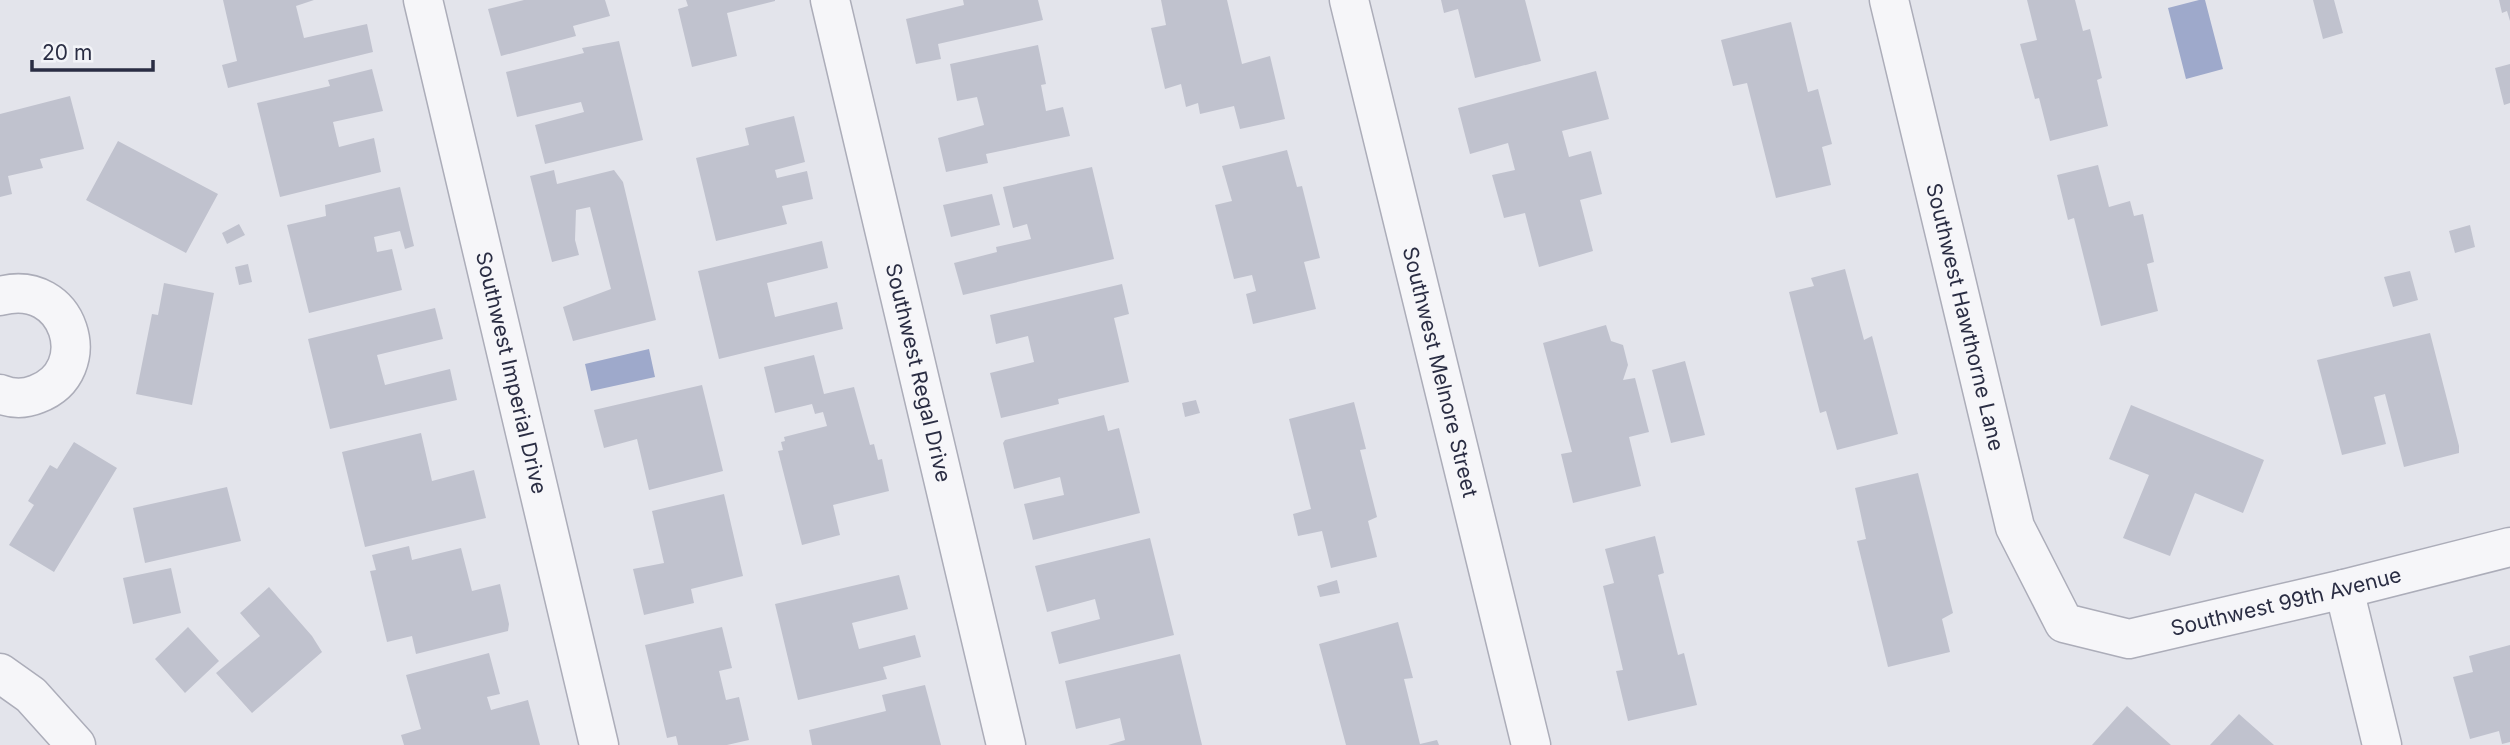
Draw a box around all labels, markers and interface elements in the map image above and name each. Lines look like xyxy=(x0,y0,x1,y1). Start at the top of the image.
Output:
scale bar xyxy=(32,28,152,72)
text: 20 m xyxy=(42,40,92,65)
street label: Southwest Hawthorne Lane xyxy=(1921,181,2009,453)
street label: Southwest Melnore Street xyxy=(1398,244,1483,500)
street label: Southwest Imperial Drive xyxy=(471,249,552,496)
street label: Southwest Regal Drive xyxy=(881,261,956,485)
street label: Southwest 99th Avenue xyxy=(2168,562,2404,641)

